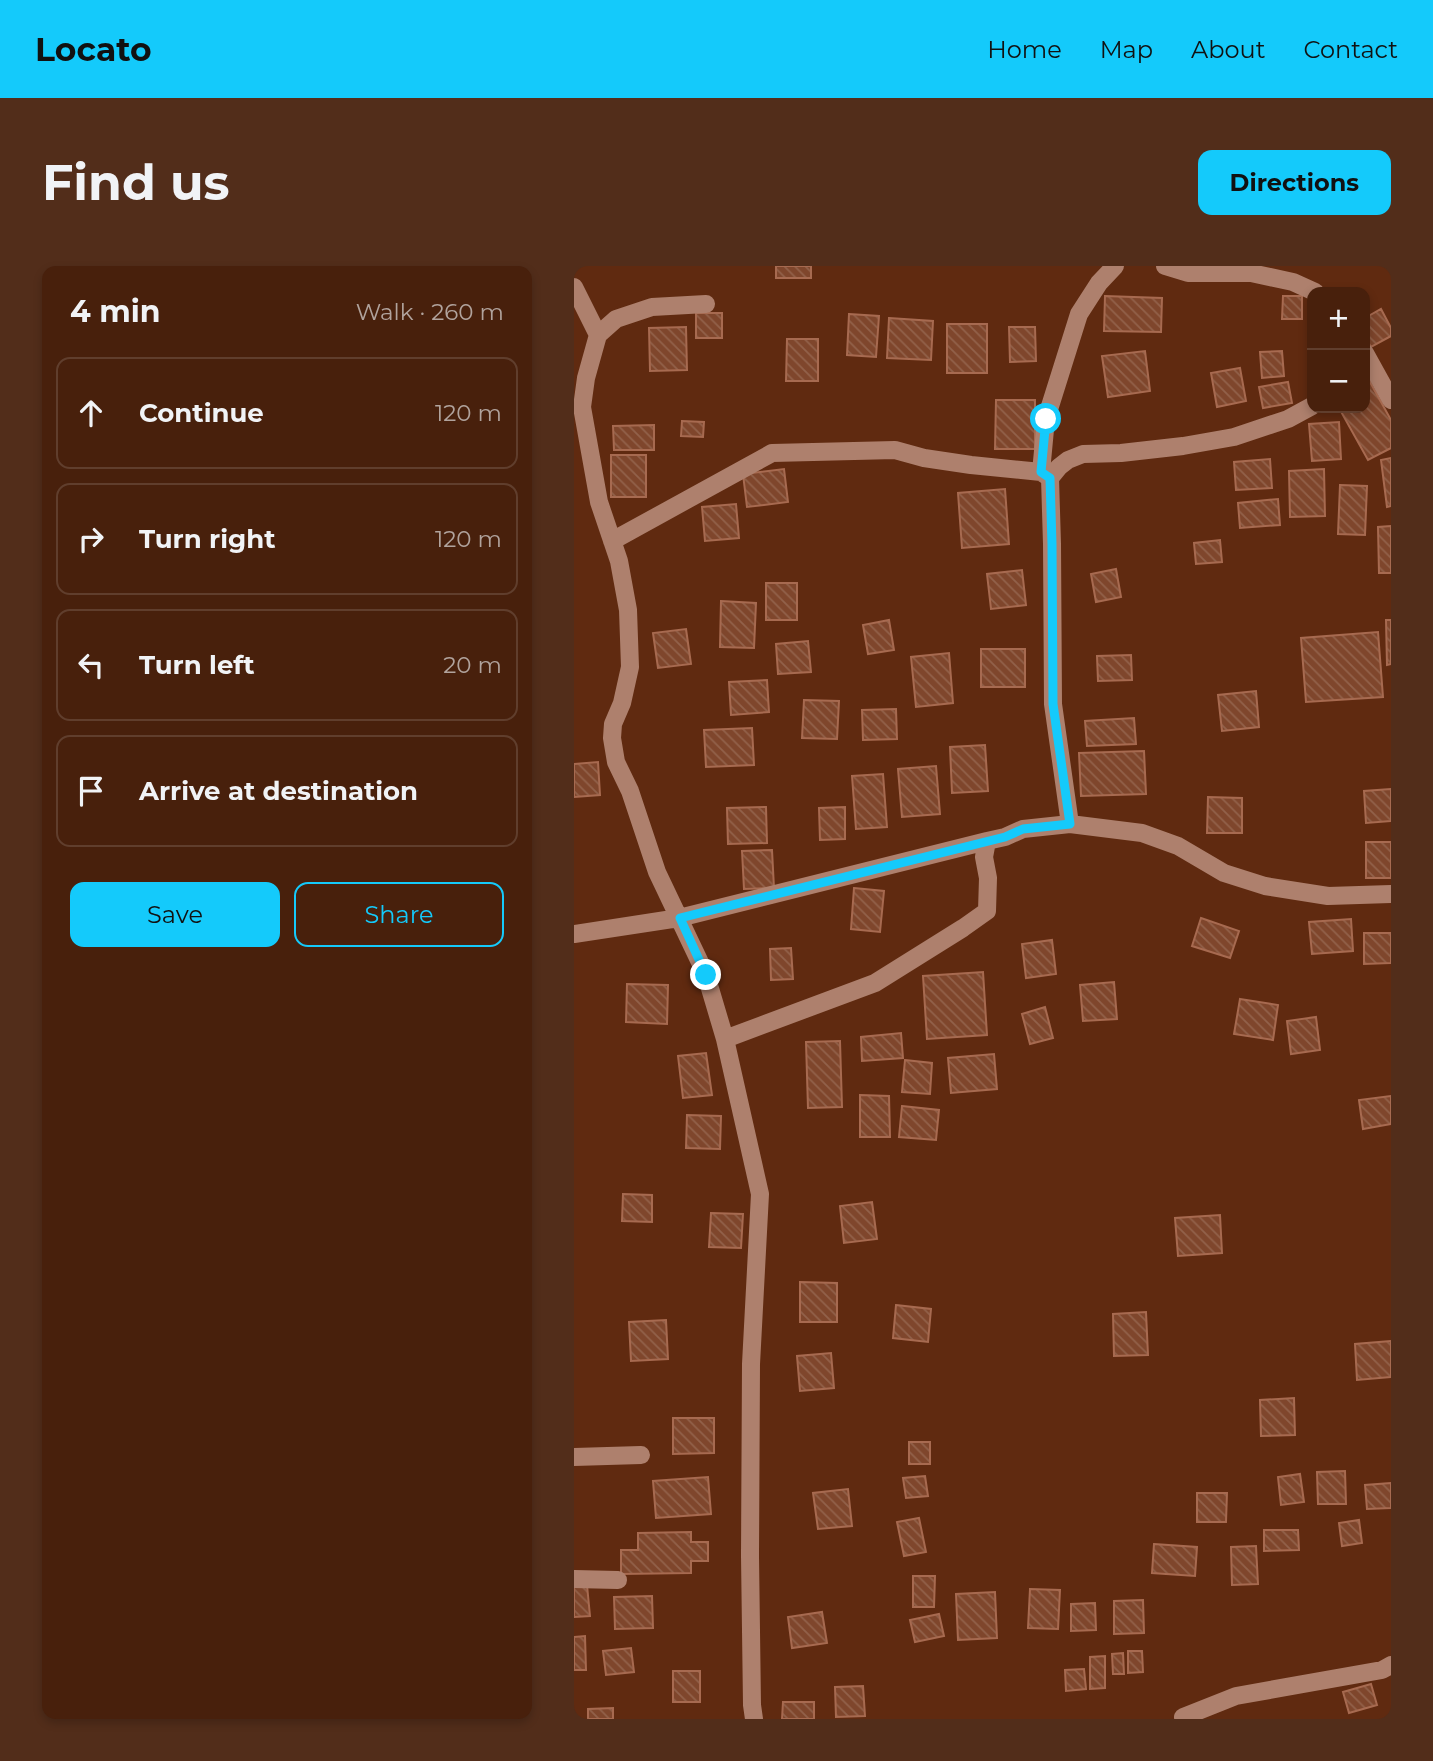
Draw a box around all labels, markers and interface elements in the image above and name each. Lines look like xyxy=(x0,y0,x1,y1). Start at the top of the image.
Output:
text: Locato xyxy=(35,29,152,69)
text: Home xyxy=(987,35,1062,64)
text: Map xyxy=(1100,35,1153,64)
text: About xyxy=(1191,35,1265,64)
text: Contact xyxy=(1303,35,1398,64)
button: Directions xyxy=(1198,150,1391,215)
text: Find us xyxy=(42,153,230,212)
map controls xyxy=(1307,287,1370,413)
button: + xyxy=(1307,287,1370,350)
text: 4 min xyxy=(70,293,160,330)
text: Walk · 260 m xyxy=(356,298,504,326)
button: − xyxy=(1307,350,1370,413)
icon: ahead xyxy=(72,394,110,432)
text: Continue xyxy=(139,397,264,429)
text: 120 m xyxy=(435,399,502,427)
route start xyxy=(1030,403,1061,434)
icon: right xyxy=(72,520,110,558)
text: Turn right xyxy=(139,523,275,555)
text: 120 m xyxy=(435,525,502,553)
icon: left xyxy=(72,646,110,684)
text: Turn left xyxy=(139,649,255,681)
text: 20 m xyxy=(443,651,502,679)
icon: arrive xyxy=(72,772,110,810)
text: Arrive at destination xyxy=(139,775,418,807)
button: Save xyxy=(70,882,280,947)
button: Share xyxy=(294,882,504,947)
route end xyxy=(690,959,721,990)

